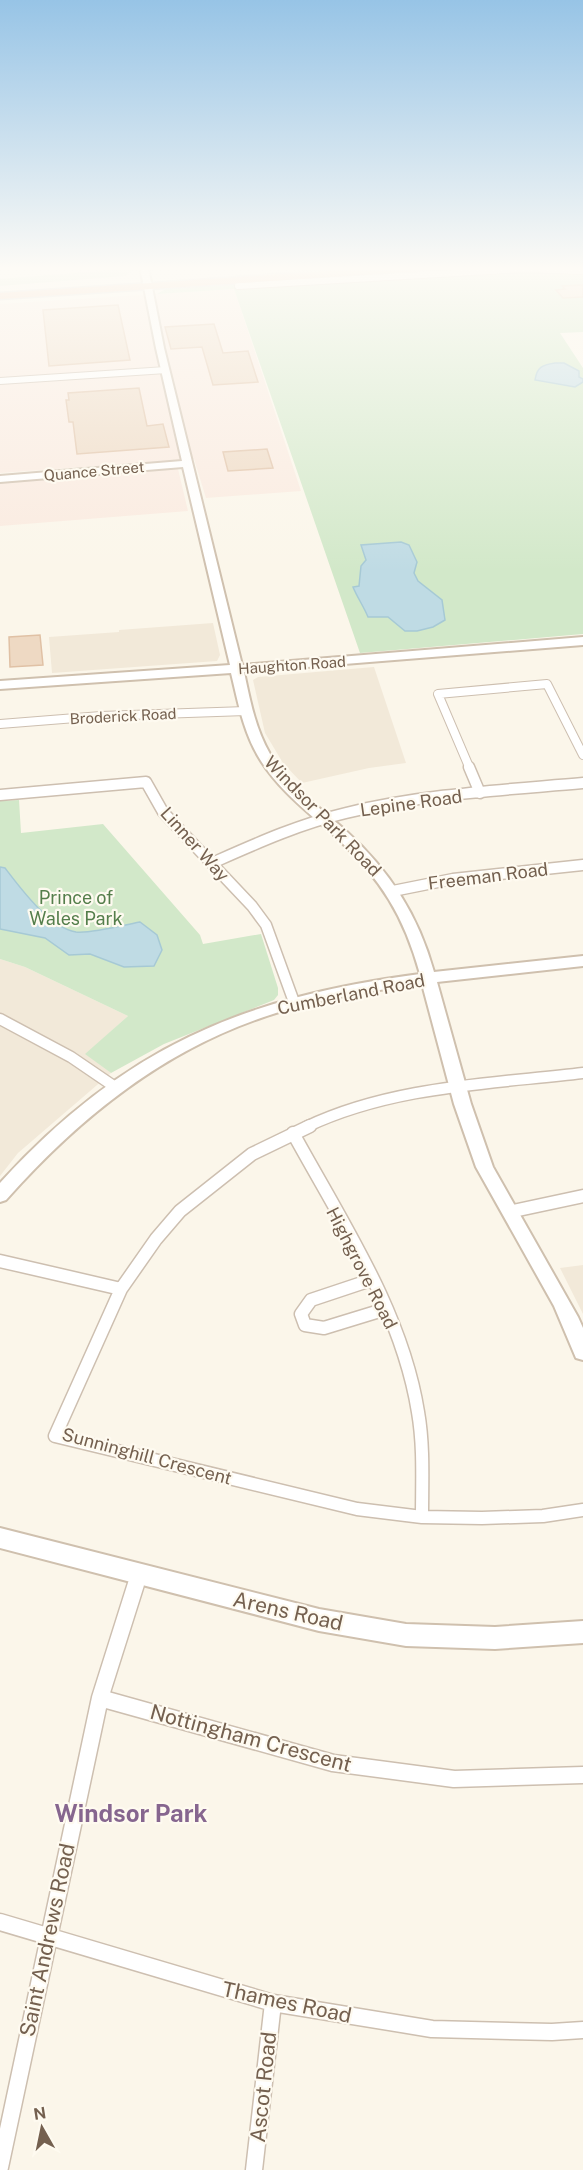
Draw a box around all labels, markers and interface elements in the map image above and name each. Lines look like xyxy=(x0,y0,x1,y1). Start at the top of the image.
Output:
street label: Quance Street xyxy=(43,458,145,484)
street label: Haughton Road xyxy=(238,653,346,677)
street label: Broderick Road xyxy=(69,705,177,727)
street label: Windsor Park Road xyxy=(260,752,386,880)
street label: Lepine Road xyxy=(359,785,463,821)
street label: Linner Way xyxy=(156,803,234,886)
street label: Freeman Road xyxy=(427,858,549,894)
park label: Prince of Wales Park xyxy=(29,887,123,929)
street label: Cumberland Road xyxy=(275,969,427,1019)
street label: Highgrove Road xyxy=(322,1204,402,1332)
street label: Sunninghill Crescent xyxy=(60,1423,234,1489)
street label: Arens Road xyxy=(231,1586,345,1636)
street label: Nottingham Crescent xyxy=(147,1699,355,1777)
district label: Windsor Park xyxy=(54,1799,208,1827)
street label: Saint Andrews Road xyxy=(14,1841,80,2039)
street label: Thames Road xyxy=(220,1976,354,2028)
street label: Ascot Road xyxy=(245,2031,281,2143)
north arrow xyxy=(12,2098,72,2158)
text: N xyxy=(32,2103,47,2124)

